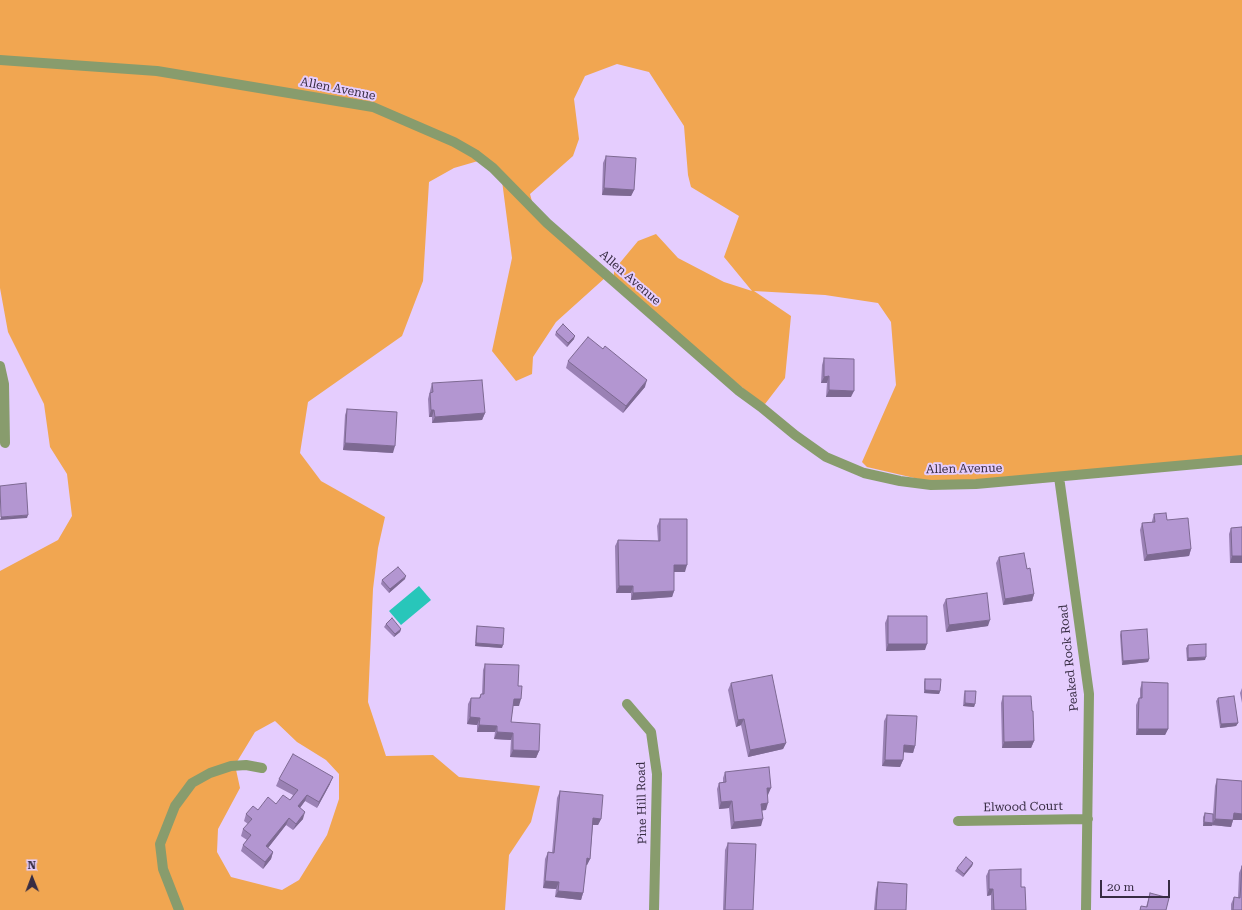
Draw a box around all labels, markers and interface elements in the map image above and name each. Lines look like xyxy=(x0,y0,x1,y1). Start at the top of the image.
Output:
street label: Allen Avenue xyxy=(299,75,377,103)
street label: Allen Avenue xyxy=(596,248,664,308)
street label: Allen Avenue xyxy=(926,461,1002,477)
street label: Peaked Rock Road xyxy=(1056,604,1082,712)
street label: Pine Hill Road xyxy=(634,762,650,844)
street label: Elwood Court xyxy=(983,799,1063,815)
north arrow xyxy=(12,858,52,898)
text: N xyxy=(27,859,36,872)
scale bar xyxy=(1102,872,1172,898)
text: 20 m xyxy=(1107,880,1134,894)

